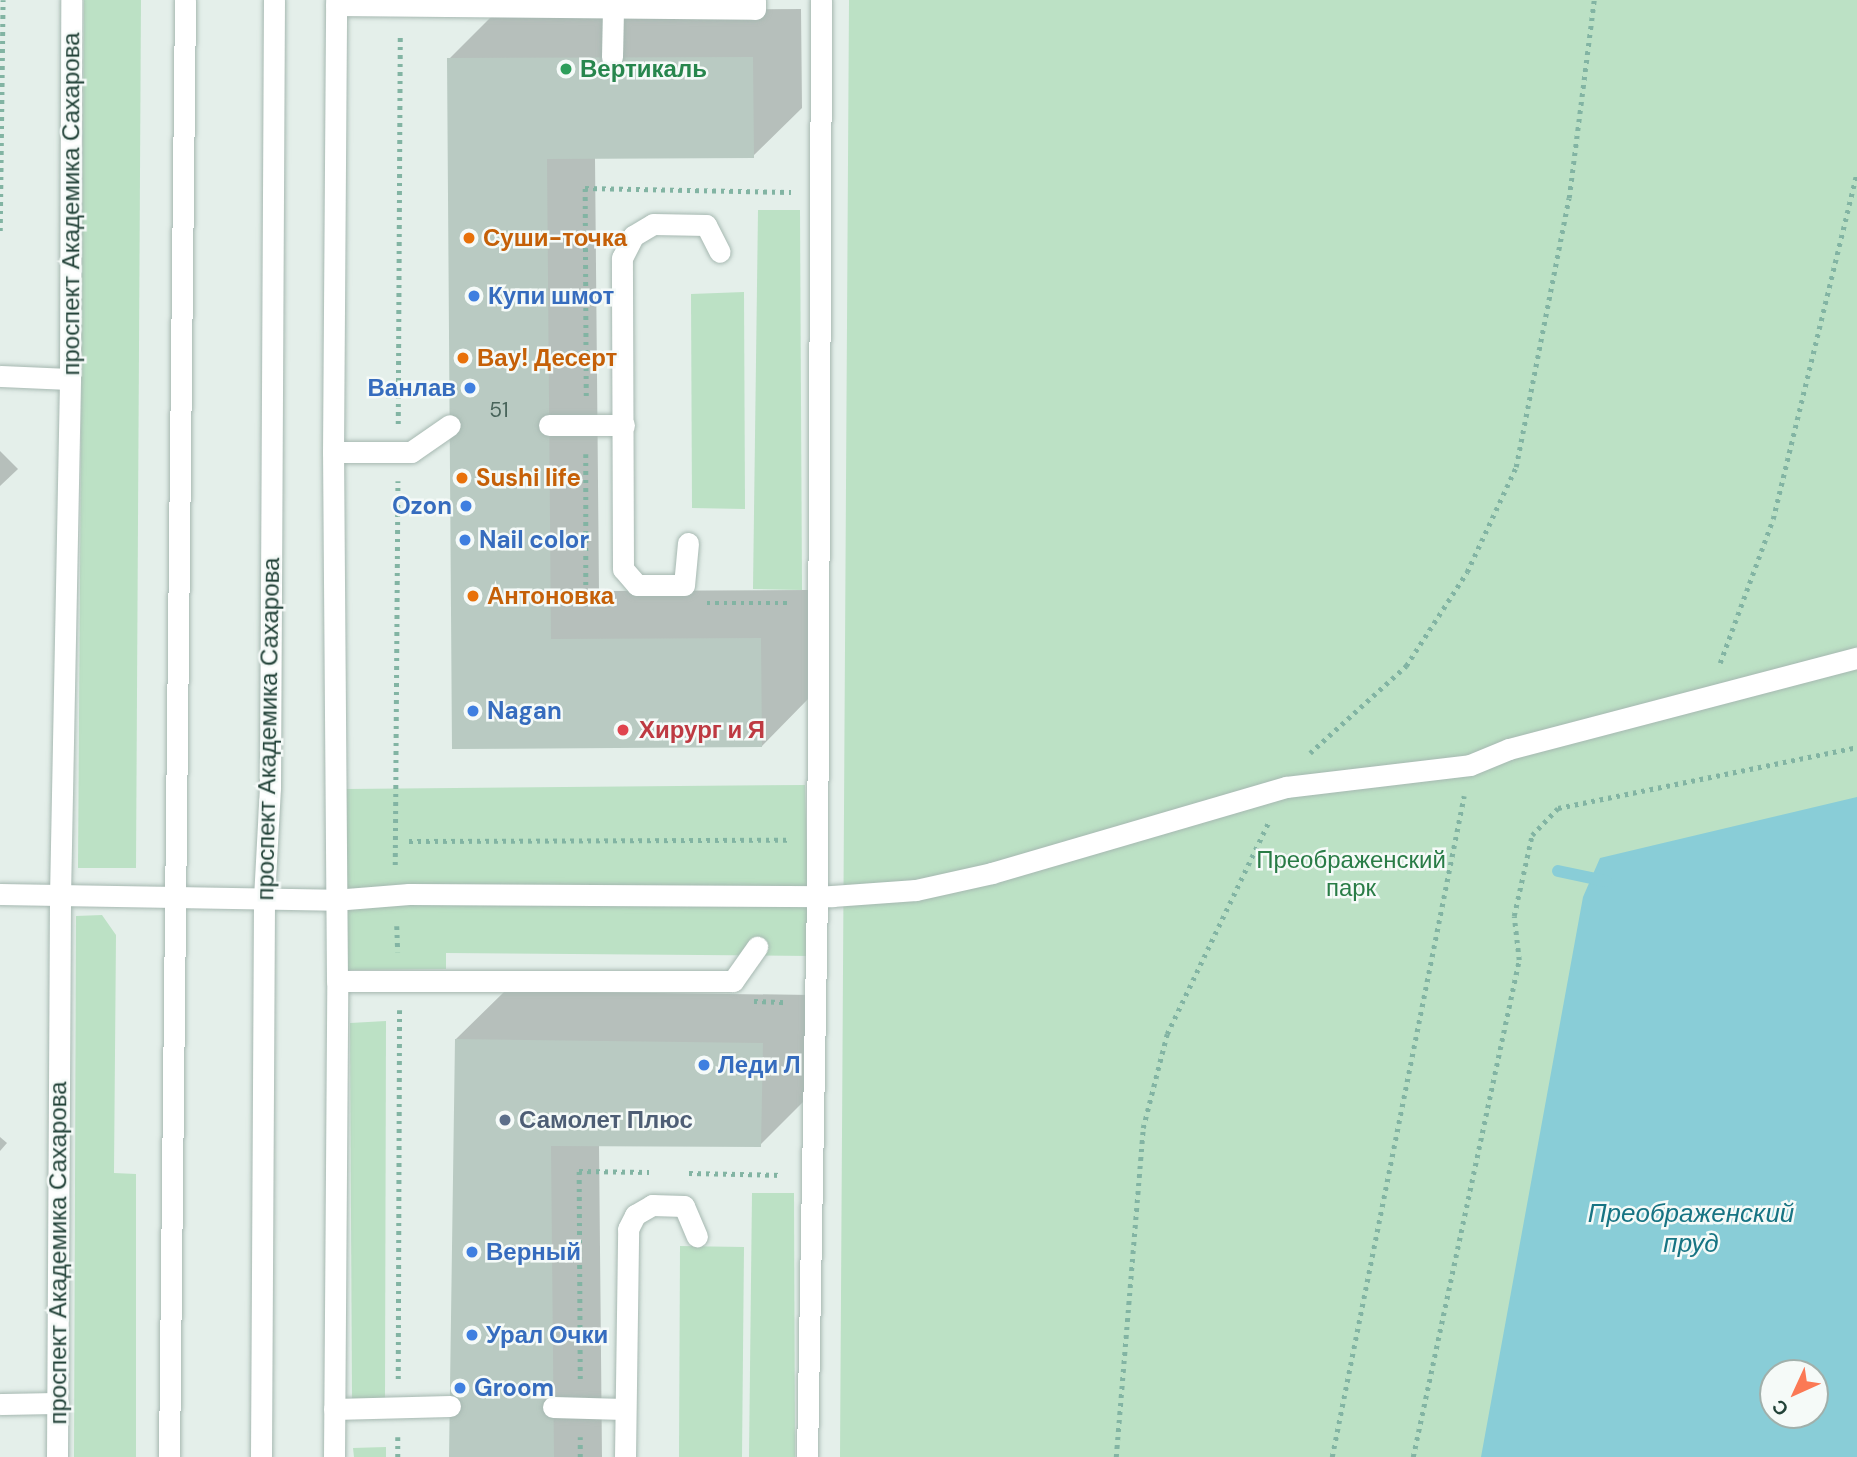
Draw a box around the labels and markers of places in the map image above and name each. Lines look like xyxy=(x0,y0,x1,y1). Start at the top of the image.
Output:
place label: Вертикаль xyxy=(580,55,707,83)
marker: Вертикаль xyxy=(558,61,574,77)
place label: Суши-точка xyxy=(483,224,627,252)
marker: Суши-точка xyxy=(461,230,477,246)
place label: Купи шмот xyxy=(488,282,614,310)
marker: Купи шмот xyxy=(466,288,482,304)
place label: Вау! Десерт xyxy=(477,344,617,372)
marker: Вау! Десерт xyxy=(455,350,471,366)
place label: Ванлав xyxy=(367,374,456,402)
marker: Ванлав xyxy=(462,380,478,396)
place label: Sushi life xyxy=(476,464,581,492)
marker: Sushi life xyxy=(454,470,470,486)
place label: Ozon xyxy=(392,492,452,520)
marker: Ozon xyxy=(458,498,474,514)
place label: Nail color xyxy=(479,526,589,554)
marker: Nail color xyxy=(457,532,473,548)
place label: Антоновка xyxy=(487,582,614,610)
marker: Антоновка xyxy=(465,588,481,604)
place label: Nagan xyxy=(487,697,562,725)
marker: Nagan xyxy=(465,703,481,719)
place label: Хирург и Я xyxy=(639,716,765,744)
marker: Хирург и Я xyxy=(613,720,633,740)
place label: Леди Л xyxy=(718,1051,801,1079)
marker: Леди Л xyxy=(696,1057,712,1073)
place label: Самолет Плюс xyxy=(519,1106,693,1134)
marker: Самолет Плюс xyxy=(497,1112,513,1128)
place label: Верный xyxy=(486,1238,581,1266)
marker: Верный xyxy=(464,1244,480,1260)
place label: Урал Очки xyxy=(486,1321,608,1349)
marker: Урал Очки xyxy=(464,1327,480,1343)
place label: Groom xyxy=(474,1374,554,1402)
marker: Groom xyxy=(452,1380,468,1396)

